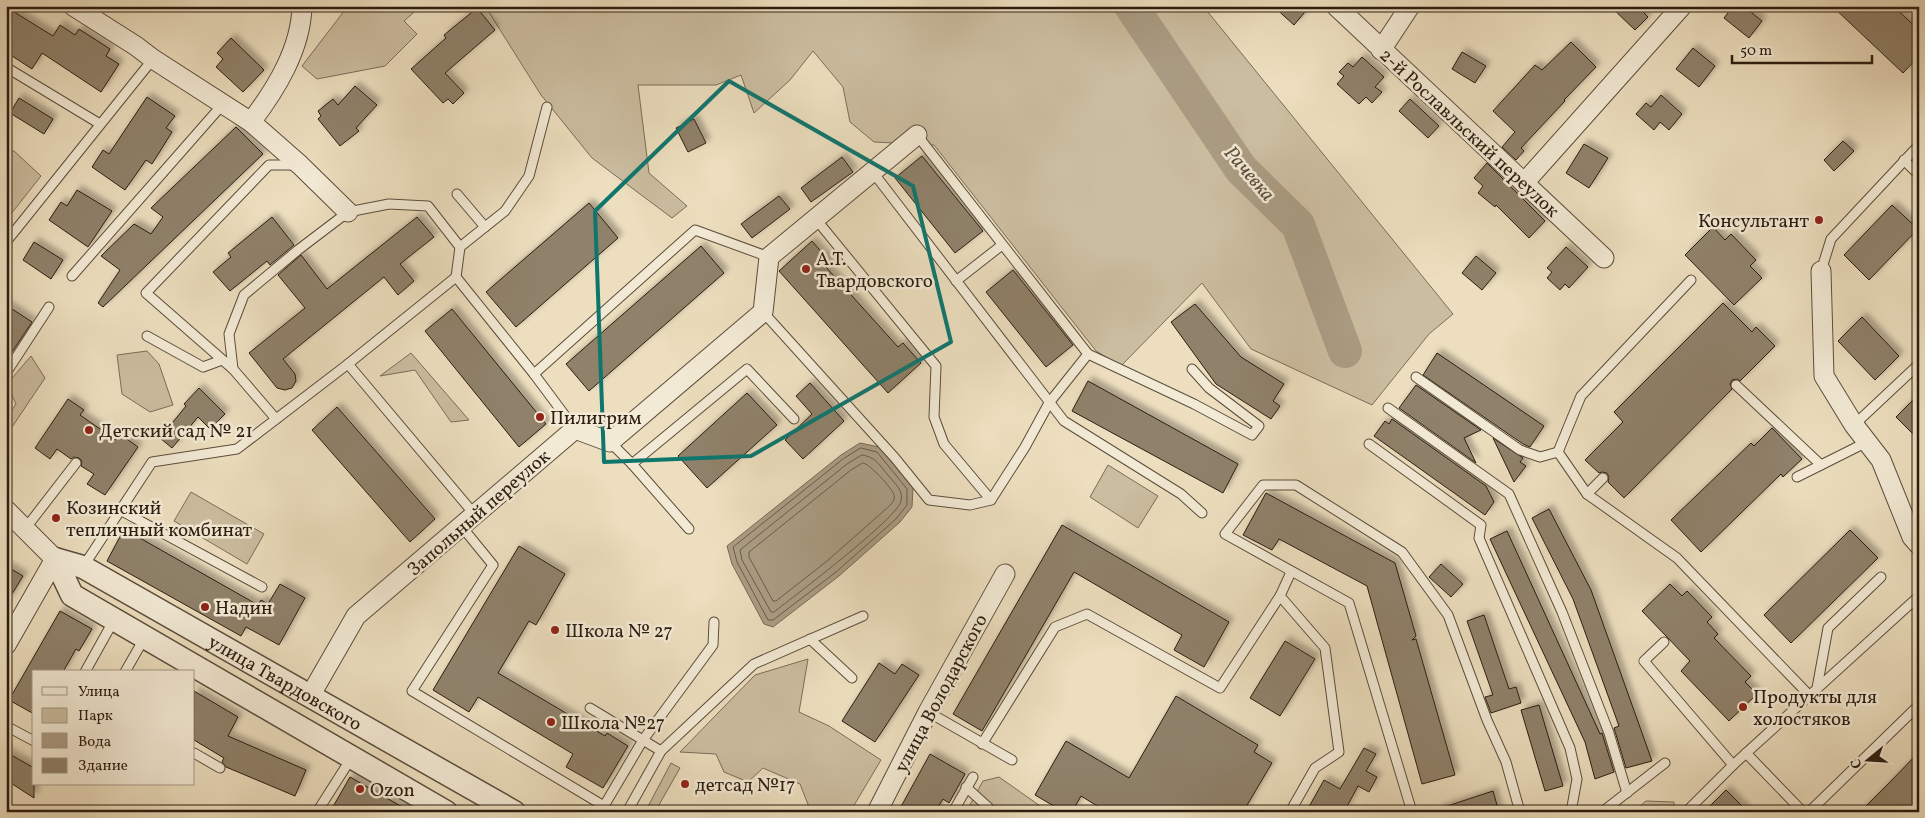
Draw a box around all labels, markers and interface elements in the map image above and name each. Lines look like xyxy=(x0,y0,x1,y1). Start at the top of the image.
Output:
scale bar xyxy=(1732,32,1872,64)
text: 50 m xyxy=(1740,41,1772,62)
street label: 2-й Рославльский переулок xyxy=(1373,43,1564,224)
water label: Рачевка xyxy=(1217,141,1280,208)
place label: Консультант xyxy=(1698,209,1809,235)
marker: Консультант xyxy=(1813,214,1825,226)
place label: А.Т. Твардовского xyxy=(816,247,933,295)
marker: А.Т. Твардовского xyxy=(800,263,812,275)
place label: Пилигрим xyxy=(550,406,641,432)
marker: Пилигрим xyxy=(534,411,546,423)
place label: Детский сад № 21 xyxy=(99,419,253,445)
marker: Детский сад № 21 xyxy=(83,424,95,436)
street label: Запольный переулок xyxy=(402,444,556,583)
place label: Козинский тепличный комбинат xyxy=(66,496,253,544)
marker: Козинский тепличный комбинат xyxy=(50,512,62,524)
place label: Надин xyxy=(215,596,273,622)
marker: Надин xyxy=(199,601,211,613)
street label: улица Володарского xyxy=(889,610,995,778)
place label: Школа № 27 xyxy=(565,619,673,645)
marker: Школа № 27 xyxy=(549,624,561,636)
street label: улица Твардовского xyxy=(203,630,366,738)
legend xyxy=(32,670,195,786)
text: Улица xyxy=(78,682,120,703)
place label: Продукты для холостяков xyxy=(1753,685,1877,733)
marker: Продукты для холостяков xyxy=(1737,701,1749,713)
text: Парк xyxy=(78,706,113,727)
place label: Школа №27 xyxy=(561,711,665,737)
marker: Школа №27 xyxy=(545,716,557,728)
text: Вода xyxy=(78,732,111,753)
north arrow xyxy=(1842,736,1892,786)
text: Здание xyxy=(78,756,128,777)
text: С xyxy=(1847,756,1867,771)
place label: детсад №17 xyxy=(695,773,795,799)
place label: Ozon xyxy=(370,778,415,804)
marker: детсад №17 xyxy=(679,778,691,790)
marker: Ozon xyxy=(354,783,366,795)

